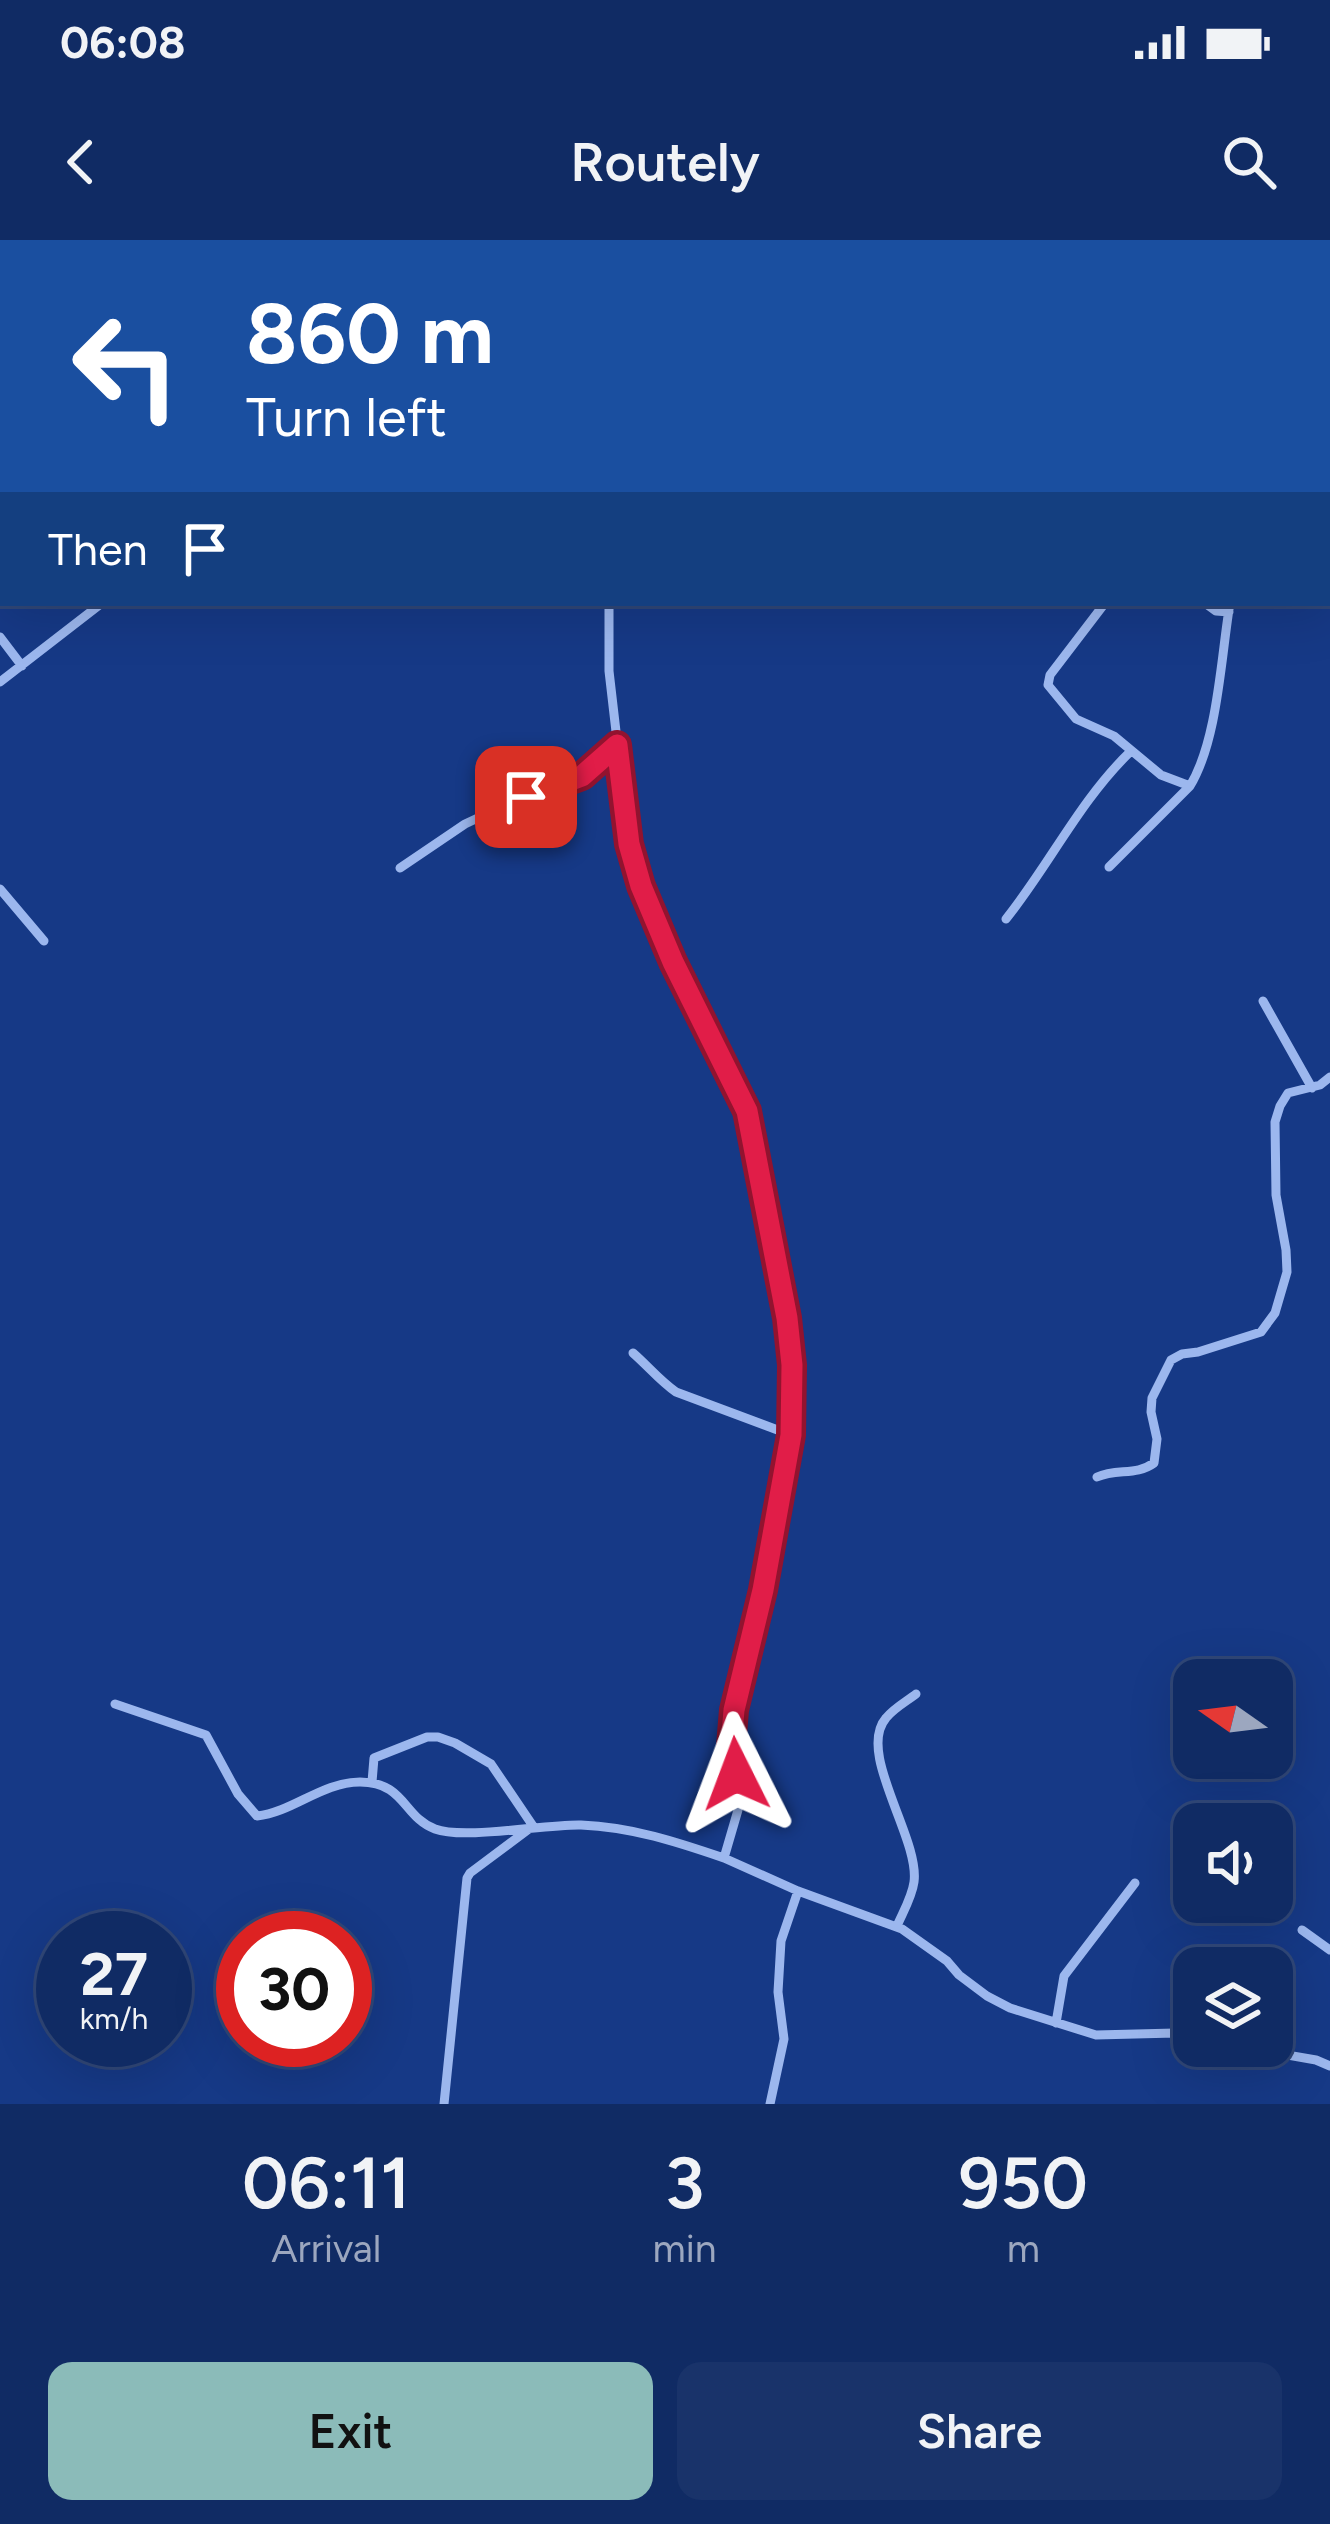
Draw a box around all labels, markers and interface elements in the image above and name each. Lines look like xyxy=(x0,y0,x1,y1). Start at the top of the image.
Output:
text: 06:08 xyxy=(60,15,186,69)
icon: back xyxy=(48,129,114,195)
icon: search xyxy=(1216,129,1282,195)
text: Routely xyxy=(570,130,760,195)
text: 860 m xyxy=(246,283,494,384)
icon: left xyxy=(48,288,204,444)
text: Turn left xyxy=(246,385,447,450)
icon: arrive xyxy=(172,516,238,582)
text: Then xyxy=(48,522,148,576)
pin xyxy=(475,746,577,848)
icon: arrive xyxy=(493,764,559,830)
north arrow xyxy=(1173,1659,1293,1779)
map controls xyxy=(1173,1659,1293,2067)
position arrow xyxy=(673,1711,799,1837)
button: sound xyxy=(1173,1803,1293,1923)
speed limit sign: 30 xyxy=(216,1911,372,2067)
text: 27 xyxy=(80,1938,148,2010)
button: layers xyxy=(1173,1947,1293,2067)
text: km/h xyxy=(80,2000,148,2037)
text: 06:11 xyxy=(242,2140,410,2226)
text: 3 xyxy=(665,2140,704,2226)
text: 950 xyxy=(959,2140,1088,2226)
text: Arrival xyxy=(271,2225,381,2272)
text: min xyxy=(653,2225,717,2272)
text: m xyxy=(1007,2225,1040,2272)
button: Exit xyxy=(48,2362,653,2500)
button: Share xyxy=(677,2362,1282,2500)

